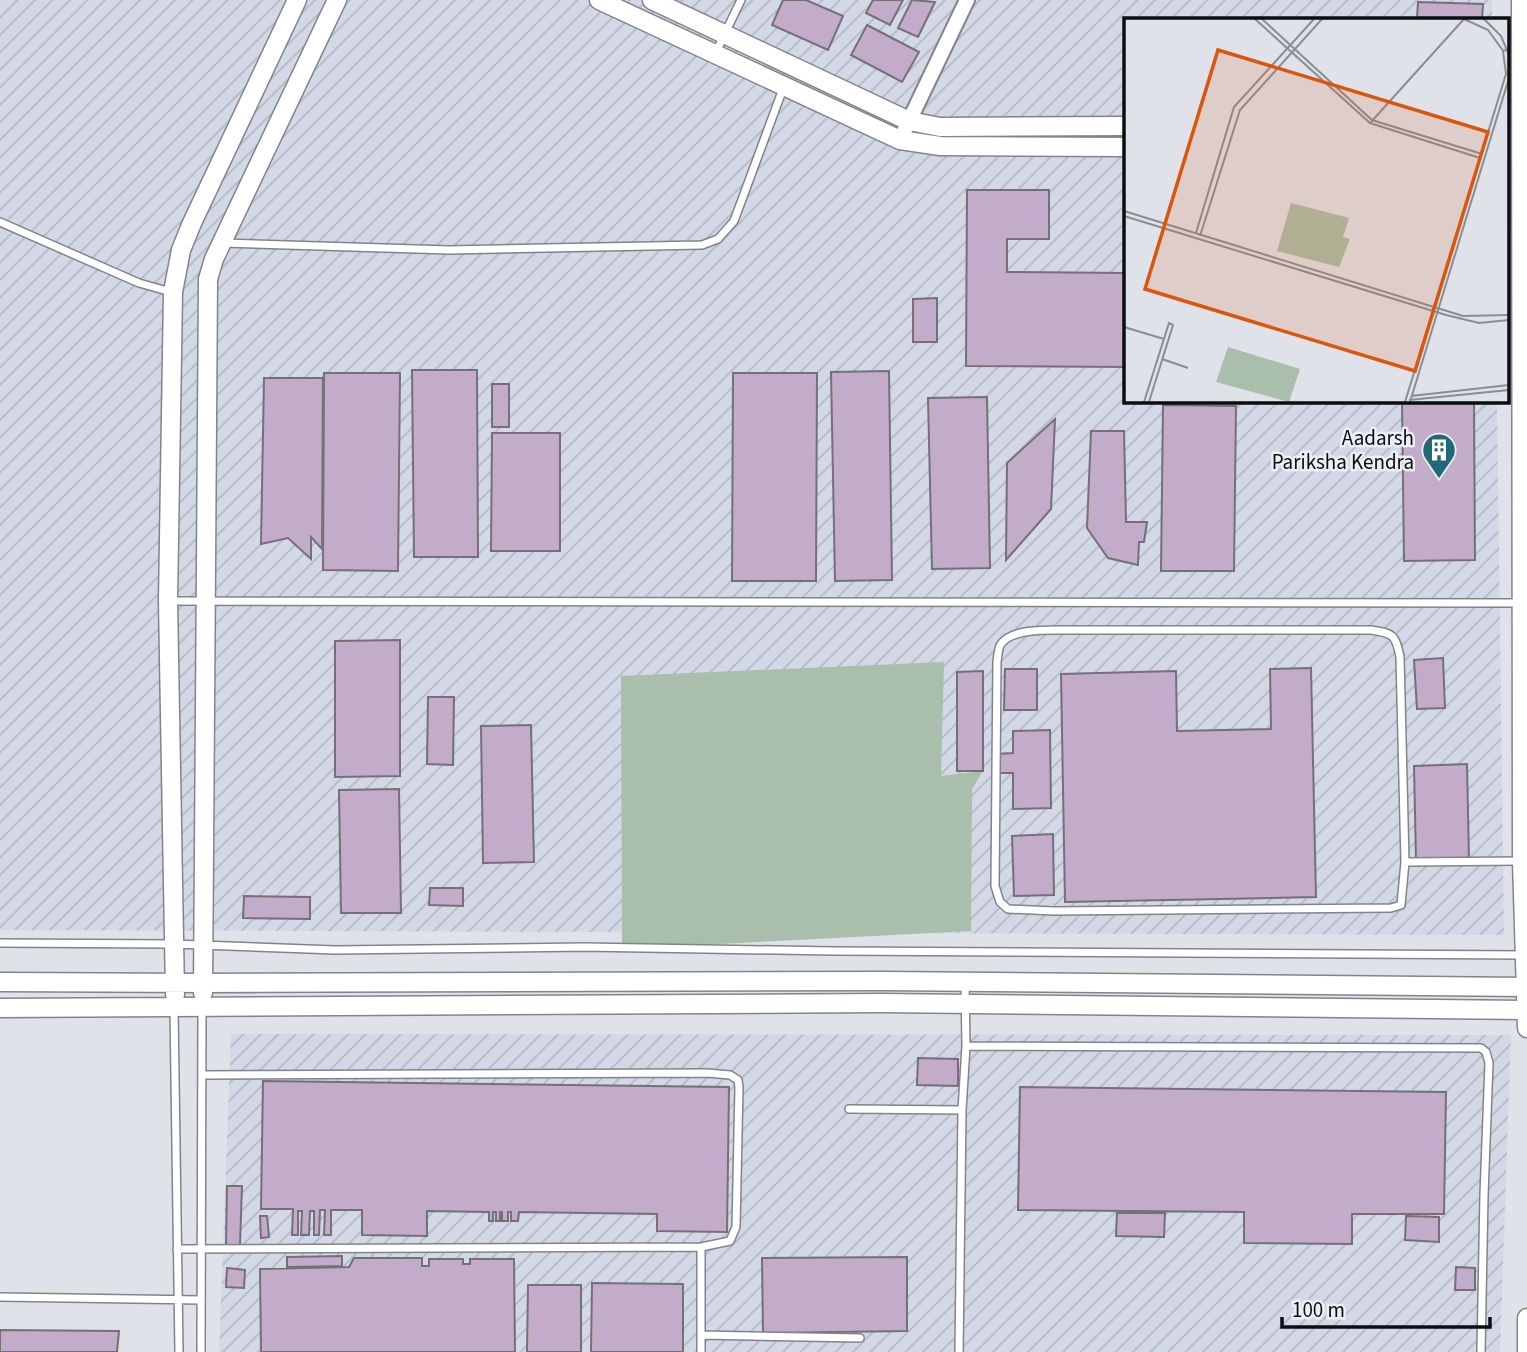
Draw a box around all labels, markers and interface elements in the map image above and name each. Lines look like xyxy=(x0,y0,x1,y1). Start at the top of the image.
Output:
inset map xyxy=(1124,18,1510,402)
place label: Aadarsh Pariksha Kendra xyxy=(1272,423,1414,477)
building icon: Aadarsh Pariksha Kendra xyxy=(1420,431,1458,480)
scale bar xyxy=(1282,1286,1490,1330)
text: 100 m xyxy=(1292,1295,1345,1325)

